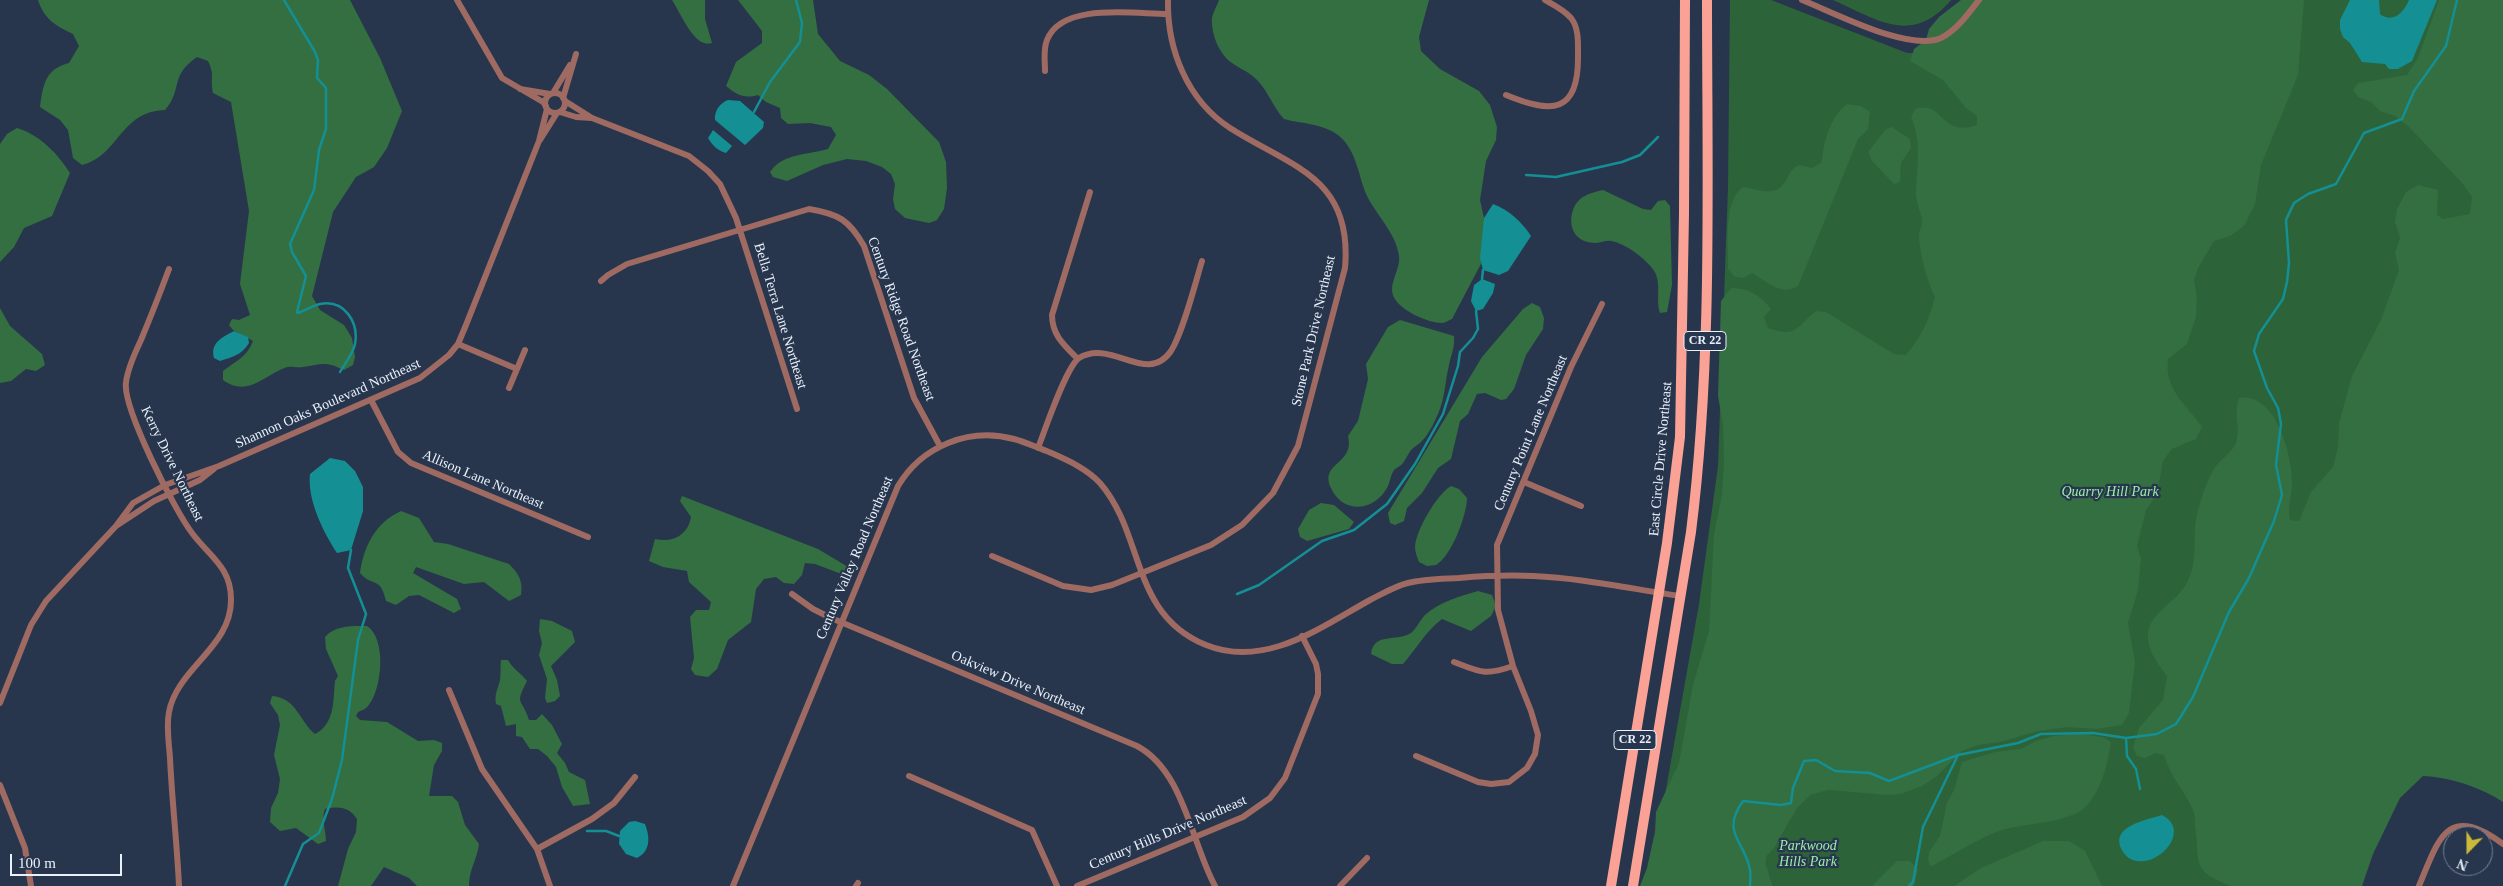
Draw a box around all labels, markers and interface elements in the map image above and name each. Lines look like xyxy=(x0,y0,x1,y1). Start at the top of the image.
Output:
street label: Century Ridge Road Northeast xyxy=(864,235,938,403)
street label: Bella Terra Lane Northeast xyxy=(750,241,810,391)
street label: Stone Park Drive Northeast xyxy=(1288,254,1340,408)
road number: CR 22 xyxy=(1684,332,1726,351)
street label: Century Point Lane Northeast xyxy=(1491,353,1571,513)
street label: Shannon Oaks Boulevard Northeast xyxy=(233,355,423,453)
street label: East Circle Drive Northeast xyxy=(1646,381,1676,537)
street label: Kerry Drive Northeast xyxy=(137,404,207,524)
street label: Allison Lane Northeast xyxy=(420,447,546,513)
street label: Century Valley Road Northeast xyxy=(813,474,897,642)
park label: Quarry Hill Park xyxy=(2061,484,2159,500)
street label: Oakview Drive Northeast xyxy=(949,647,1087,719)
road number: CR 22 xyxy=(1614,730,1656,750)
street label: Century Hills Drive Northeast xyxy=(1087,792,1249,874)
north arrow xyxy=(2443,826,2493,876)
park label: Parkwood Hills Park xyxy=(1779,838,1837,870)
scale bar xyxy=(12,844,125,876)
text: 100 m xyxy=(18,855,56,871)
text: N xyxy=(2455,856,2470,873)

